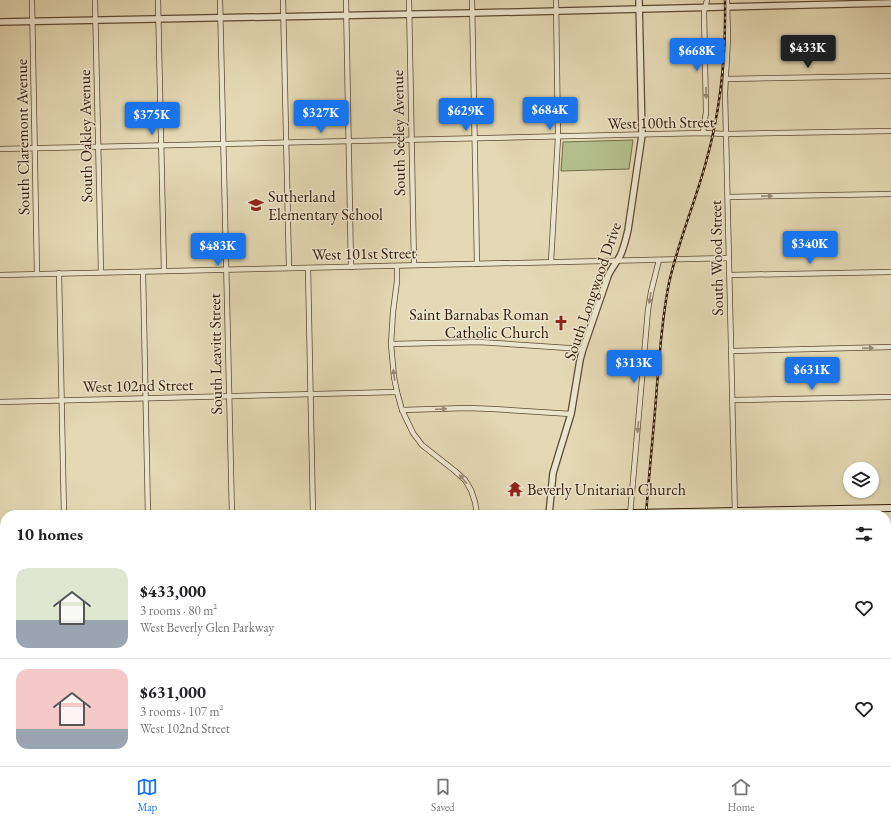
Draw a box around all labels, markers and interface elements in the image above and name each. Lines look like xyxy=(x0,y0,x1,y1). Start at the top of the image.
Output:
pin: $433K xyxy=(780,35,836,69)
pin: $668K xyxy=(669,38,725,72)
text: $433K xyxy=(790,39,826,56)
text: $668K xyxy=(679,42,715,59)
street label: South Claremont Avenue xyxy=(11,59,34,215)
street label: South Oakley Avenue xyxy=(74,70,97,202)
street label: South Seeley Avenue xyxy=(387,70,410,196)
one-way arrow xyxy=(703,87,709,100)
pin: $684K xyxy=(522,97,578,131)
pin: $629K xyxy=(438,98,494,132)
pin: $327K xyxy=(293,100,349,134)
text: $684K xyxy=(532,101,568,118)
pin: $375K xyxy=(124,102,180,136)
text: $629K xyxy=(448,102,484,119)
text: $327K xyxy=(303,104,339,121)
text: $375K xyxy=(134,106,170,123)
street label: West 100th Street xyxy=(607,111,715,134)
place label: Sutherland Elementary School xyxy=(268,186,383,225)
one-way arrow xyxy=(761,193,774,199)
school or university icon: Sutherland Elementary School xyxy=(247,196,265,214)
street label: South Wood Street xyxy=(705,200,728,316)
street label: South Longwood Drive xyxy=(559,219,626,363)
pin: $340K xyxy=(782,231,838,265)
pin: $483K xyxy=(190,233,246,267)
text: $340K xyxy=(792,235,828,252)
text: $483K xyxy=(200,237,236,254)
street label: West 101st Street xyxy=(312,242,416,265)
one-way arrow xyxy=(647,292,653,304)
street label: South Leavitt Street xyxy=(204,293,227,415)
place label: Saint Barnabas Roman Catholic Church xyxy=(409,304,550,343)
church icon: Saint Barnabas Roman Catholic Church xyxy=(552,314,570,332)
one-way arrow xyxy=(862,345,875,351)
pin: $313K xyxy=(606,350,662,384)
text: $313K xyxy=(616,354,652,371)
pin: $631K xyxy=(784,357,840,391)
text: $631K xyxy=(794,361,830,378)
one-way arrow xyxy=(391,369,397,381)
street label: West 102nd Street xyxy=(83,374,193,397)
one-way arrow xyxy=(435,406,448,412)
one-way arrow xyxy=(635,421,642,433)
map controls xyxy=(843,462,879,498)
button: layers xyxy=(843,462,879,498)
one-way arrow xyxy=(459,474,467,485)
place label: Beverly Unitarian Church xyxy=(527,479,686,500)
temple icon: Beverly Unitarian Church xyxy=(506,480,524,498)
text: 10 homes xyxy=(16,523,83,545)
icon: filters xyxy=(853,523,875,545)
text: $433,000 xyxy=(140,580,206,602)
icon: home xyxy=(48,584,96,632)
icon: heart xyxy=(853,597,875,619)
text: 3 rooms · 80 m² xyxy=(140,602,217,619)
text: West Beverly Glen Parkway xyxy=(140,619,274,636)
text: $631,000 xyxy=(140,681,206,703)
icon: home xyxy=(48,685,96,733)
icon: heart xyxy=(853,698,875,720)
text: 3 rooms · 107 m² xyxy=(140,703,224,720)
text: West 102nd Street xyxy=(140,720,230,737)
tab: Map xyxy=(136,776,158,814)
tab: Saved xyxy=(431,776,455,814)
tab: Home xyxy=(727,776,755,814)

